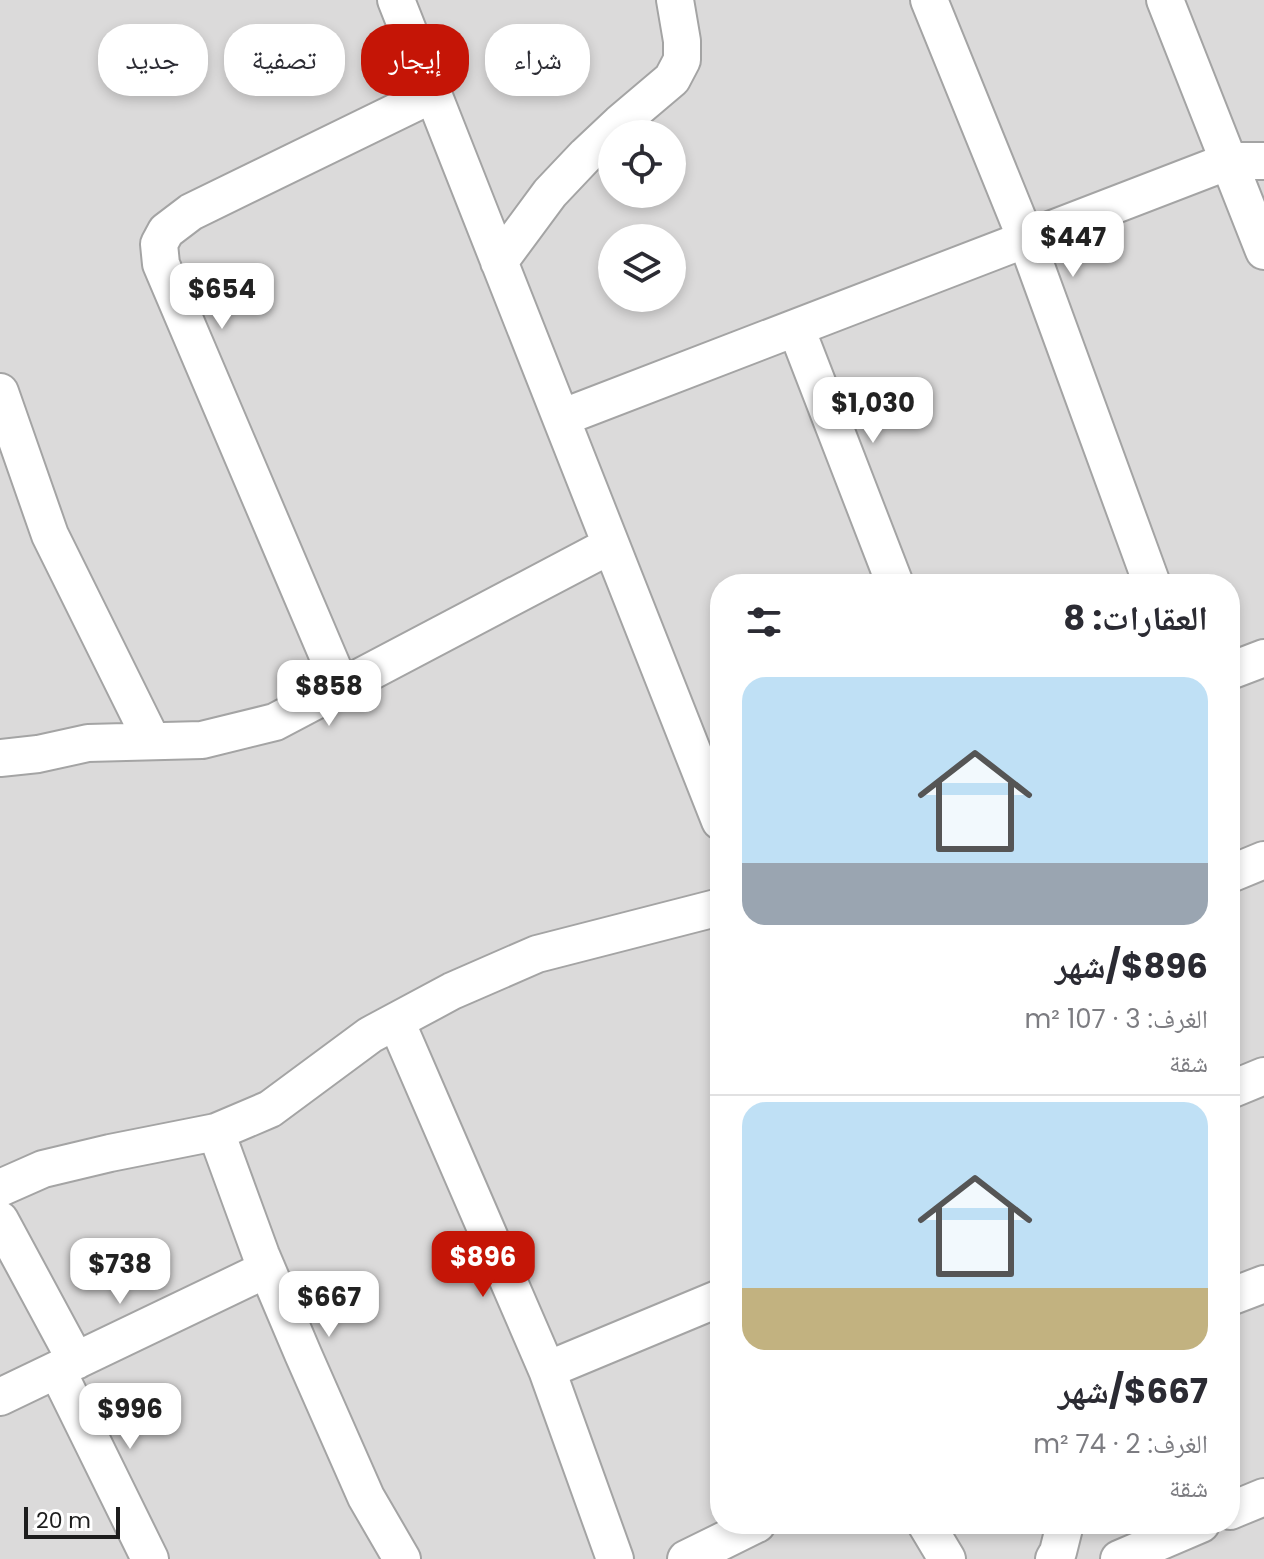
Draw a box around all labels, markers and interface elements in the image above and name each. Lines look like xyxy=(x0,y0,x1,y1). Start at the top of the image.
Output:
chip: جديد xyxy=(98,24,208,96)
chip: تصفية xyxy=(224,24,345,96)
chip: إيجار xyxy=(361,24,469,96)
chip: شراء xyxy=(485,24,590,96)
map controls xyxy=(598,120,686,312)
button: locate xyxy=(598,120,686,208)
pin: $447 xyxy=(1026,211,1120,279)
text: $447 xyxy=(1040,219,1106,255)
button: layers xyxy=(598,224,686,312)
pin: $654 xyxy=(175,263,269,331)
text: $654 xyxy=(188,271,256,307)
pin: $1,030 xyxy=(808,377,938,445)
text: $1,030 xyxy=(831,385,915,421)
text: العقارات: 8 xyxy=(1063,594,1208,642)
icon: filters xyxy=(742,600,786,644)
pin: $858 xyxy=(282,660,376,728)
text: $858 xyxy=(295,668,363,704)
icon: home xyxy=(903,729,1047,873)
text: $896/شهر xyxy=(1055,942,1208,990)
text: الغرف: 3 · 107 m² xyxy=(1025,1001,1208,1037)
text: شقة xyxy=(1169,1045,1208,1081)
icon: home xyxy=(903,1154,1047,1298)
pin: $896 xyxy=(436,1231,530,1299)
pin: $738 xyxy=(73,1238,167,1306)
text: $896 xyxy=(450,1239,516,1275)
text: $738 xyxy=(88,1246,152,1282)
pin: $667 xyxy=(282,1271,376,1339)
text: $667 xyxy=(297,1279,361,1315)
text: $667/شهر xyxy=(1058,1367,1208,1415)
pin: $996 xyxy=(83,1383,177,1451)
text: $996 xyxy=(97,1391,163,1427)
text: الغرف: 2 · 74 m² xyxy=(1033,1426,1208,1462)
text: شقة xyxy=(1169,1470,1208,1506)
scale bar xyxy=(24,1503,120,1539)
text: 20 m xyxy=(36,1505,91,1536)

